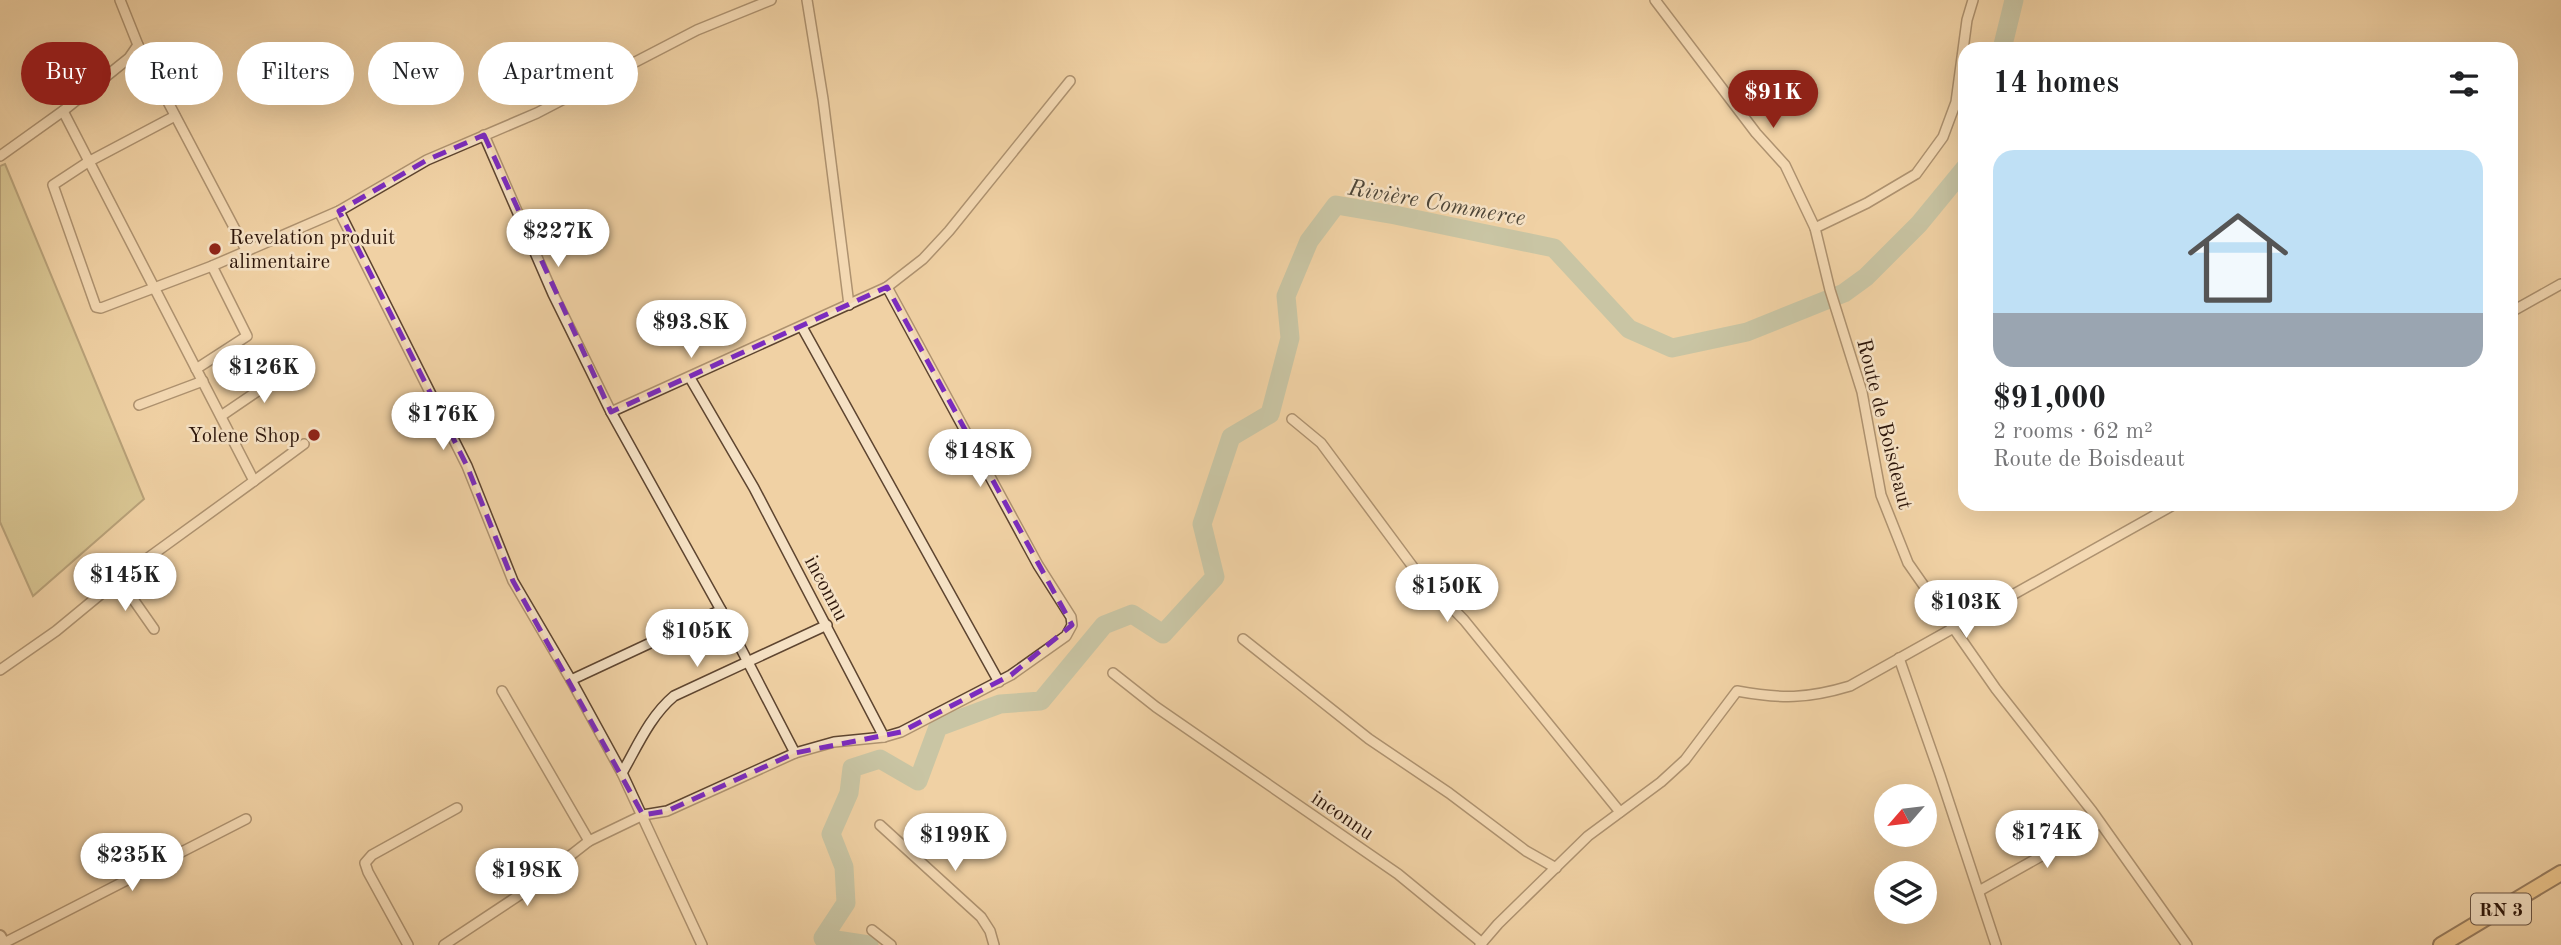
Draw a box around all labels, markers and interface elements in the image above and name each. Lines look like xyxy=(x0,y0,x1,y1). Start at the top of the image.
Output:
chip: Buy xyxy=(21,42,111,105)
chip: Rent xyxy=(125,42,223,105)
chip: Filters xyxy=(237,42,354,105)
chip: New xyxy=(368,42,464,105)
chip: Apartment xyxy=(478,42,638,105)
icon: filters xyxy=(2445,65,2483,103)
text: 14 homes xyxy=(1993,69,2119,99)
pin: $91K xyxy=(1732,71,1814,130)
text: $91K xyxy=(1744,81,1802,104)
water label: Rivière Commerce xyxy=(1345,176,1527,230)
icon: home xyxy=(2175,195,2301,321)
pin: $227K xyxy=(509,210,607,269)
text: $227K xyxy=(522,220,594,243)
place label: Revelation produit alimentaire xyxy=(229,228,395,273)
marker: Revelation produit alimentaire xyxy=(207,241,223,257)
pin: $93.8K xyxy=(634,300,748,360)
text: $93.8K xyxy=(652,311,730,334)
street label: Route de Boisdeaut xyxy=(1852,337,1915,512)
pin: $126K xyxy=(215,346,313,405)
text: $126K xyxy=(228,356,300,379)
text: $91,000 xyxy=(1993,384,2106,414)
pin: $176K xyxy=(394,392,492,452)
text: $176K xyxy=(407,403,479,426)
text: 2 rooms · 62 m² xyxy=(1993,420,2153,443)
place label: Yolene Shop xyxy=(188,426,300,447)
marker: Yolene Shop xyxy=(306,427,322,443)
pin: $148K xyxy=(931,430,1029,489)
text: $148K xyxy=(944,440,1016,463)
text: Route de Boisdeaut xyxy=(1993,448,2185,471)
street label: inconnu xyxy=(800,553,851,625)
pin: $145K xyxy=(76,554,174,613)
text: $145K xyxy=(89,564,161,587)
pin: $150K xyxy=(1398,564,1496,624)
text: $150K xyxy=(1411,575,1483,598)
pin: $103K xyxy=(1917,580,2015,640)
text: $103K xyxy=(1930,591,2002,614)
pin: $105K xyxy=(648,610,746,669)
text: $105K xyxy=(661,620,733,643)
north arrow xyxy=(1874,784,1937,847)
map controls xyxy=(1874,784,1937,924)
street label: inconnu xyxy=(1307,788,1377,845)
pin: $174K xyxy=(1998,810,2096,870)
pin: $199K xyxy=(906,814,1004,873)
text: $174K xyxy=(2011,821,2083,844)
text: $199K xyxy=(919,824,991,847)
pin: $235K xyxy=(83,834,181,893)
text: $235K xyxy=(96,844,168,867)
pin: $198K xyxy=(478,848,576,908)
text: $198K xyxy=(491,859,563,882)
button: layers xyxy=(1874,861,1937,924)
road number: RN 3 xyxy=(2471,894,2531,925)

